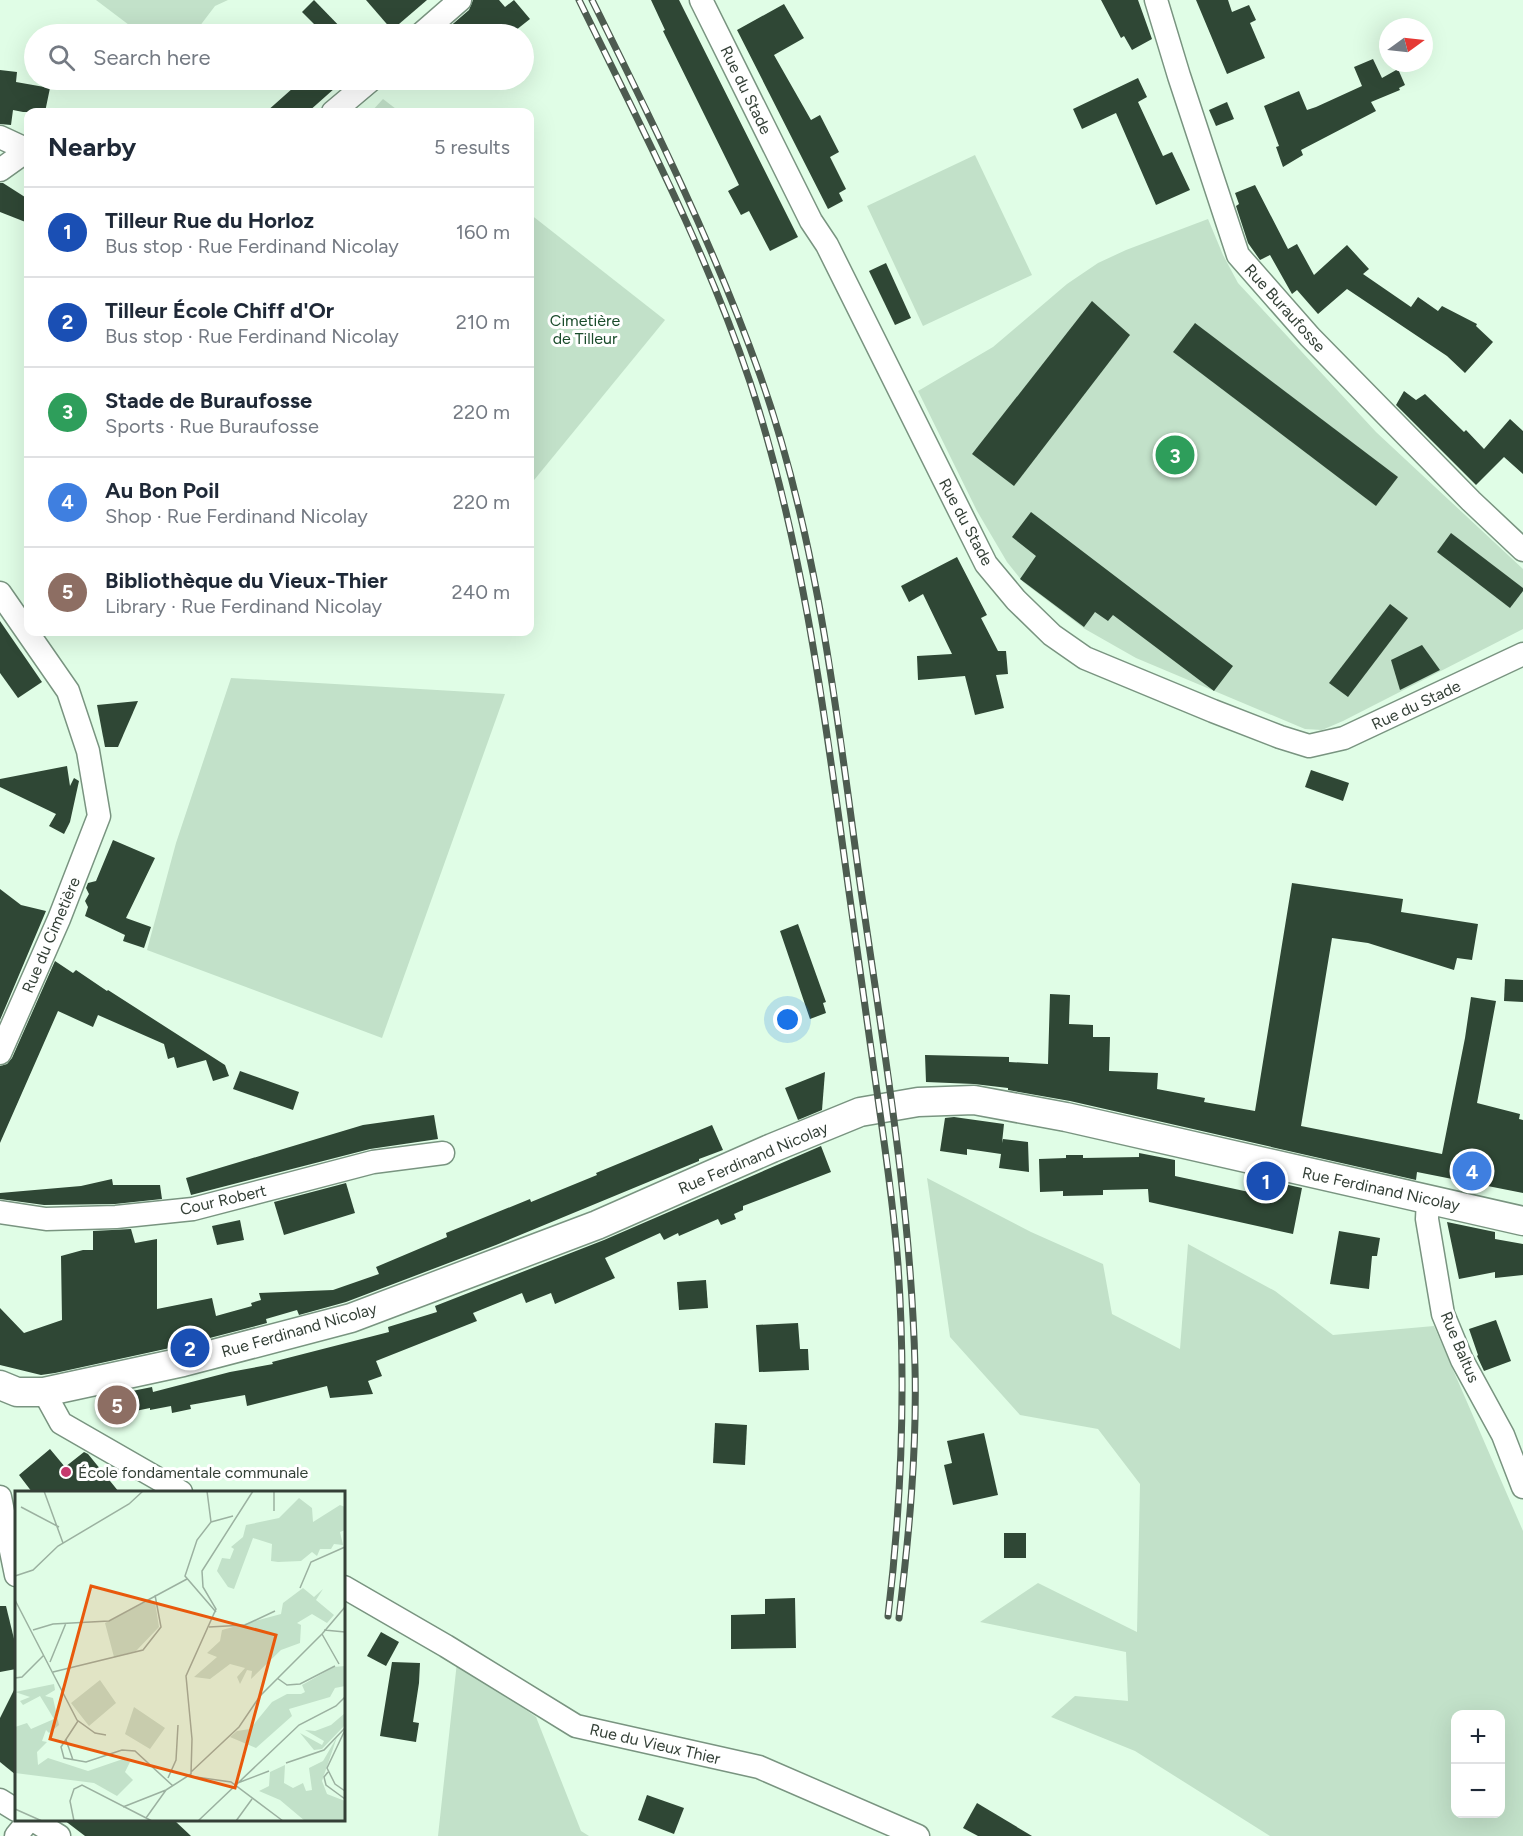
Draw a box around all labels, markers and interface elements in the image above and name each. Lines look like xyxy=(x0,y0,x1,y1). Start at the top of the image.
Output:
north arrow xyxy=(1379,18,1433,72)
search box xyxy=(24,24,534,90)
icon: search xyxy=(45,41,78,74)
street label: Rue du Stade xyxy=(716,43,776,138)
text: Search here xyxy=(93,44,211,71)
text: Nearby xyxy=(48,131,136,163)
text: 5 results xyxy=(434,135,510,159)
text: Tilleur Rue du Horloz xyxy=(105,207,314,234)
text: 1 xyxy=(63,220,72,244)
text: 160 m xyxy=(456,220,510,244)
text: Bus stop · Rue Ferdinand Nicolay xyxy=(105,234,399,258)
street label: Rue Buraufosse xyxy=(1241,260,1330,356)
text: Tilleur École Chiff d'Or xyxy=(105,297,334,324)
text: 2 xyxy=(62,310,73,334)
text: 210 m xyxy=(456,310,510,334)
park label: Cimetière de Tilleur xyxy=(550,311,620,348)
text: Bus stop · Rue Ferdinand Nicolay xyxy=(105,324,399,348)
text: Stade de Buraufosse xyxy=(105,387,312,414)
text: 3 xyxy=(62,400,73,424)
text: 220 m xyxy=(453,400,510,424)
text: Sports · Rue Buraufosse xyxy=(105,414,319,438)
pin: 3 xyxy=(1156,432,1194,478)
street label: Rue du Stade xyxy=(935,475,997,569)
text: Au Bon Poil xyxy=(105,477,219,504)
text: 4 xyxy=(61,490,74,514)
text: 220 m xyxy=(453,490,510,514)
text: Shop · Rue Ferdinand Nicolay xyxy=(105,504,368,528)
text: Bibliothèque du Vieux-Thier xyxy=(105,567,387,594)
text: 5 xyxy=(62,580,73,604)
text: 240 m xyxy=(452,580,510,604)
text: Library · Rue Ferdinand Nicolay xyxy=(105,594,382,618)
street label: Rue du Stade xyxy=(1368,676,1464,734)
street label: Rue du Cimetière xyxy=(18,874,84,996)
your location xyxy=(773,1005,802,1034)
street label: Rue Ferdinand Nicolay xyxy=(675,1118,831,1198)
pin: 4 xyxy=(1452,1148,1492,1194)
pin: 1 xyxy=(1246,1158,1286,1204)
street label: Rue Ferdinand Nicolay xyxy=(1300,1163,1462,1215)
street label: Cour Robert xyxy=(178,1181,268,1219)
street label: Rue Ferdinand Nicolay xyxy=(219,1299,379,1361)
street label: Rue Baltus xyxy=(1436,1309,1484,1385)
pin: 2 xyxy=(170,1326,210,1370)
pin: 5 xyxy=(98,1382,136,1428)
place label: École fondamentale communale xyxy=(78,1463,309,1482)
marker: École fondamentale communale xyxy=(59,1465,73,1479)
inset map xyxy=(15,1491,345,1821)
map controls xyxy=(1451,1710,1505,1818)
button: + xyxy=(1451,1710,1505,1764)
street label: Rue du Vieux Thier xyxy=(588,1720,723,1768)
button: − xyxy=(1451,1764,1505,1818)

